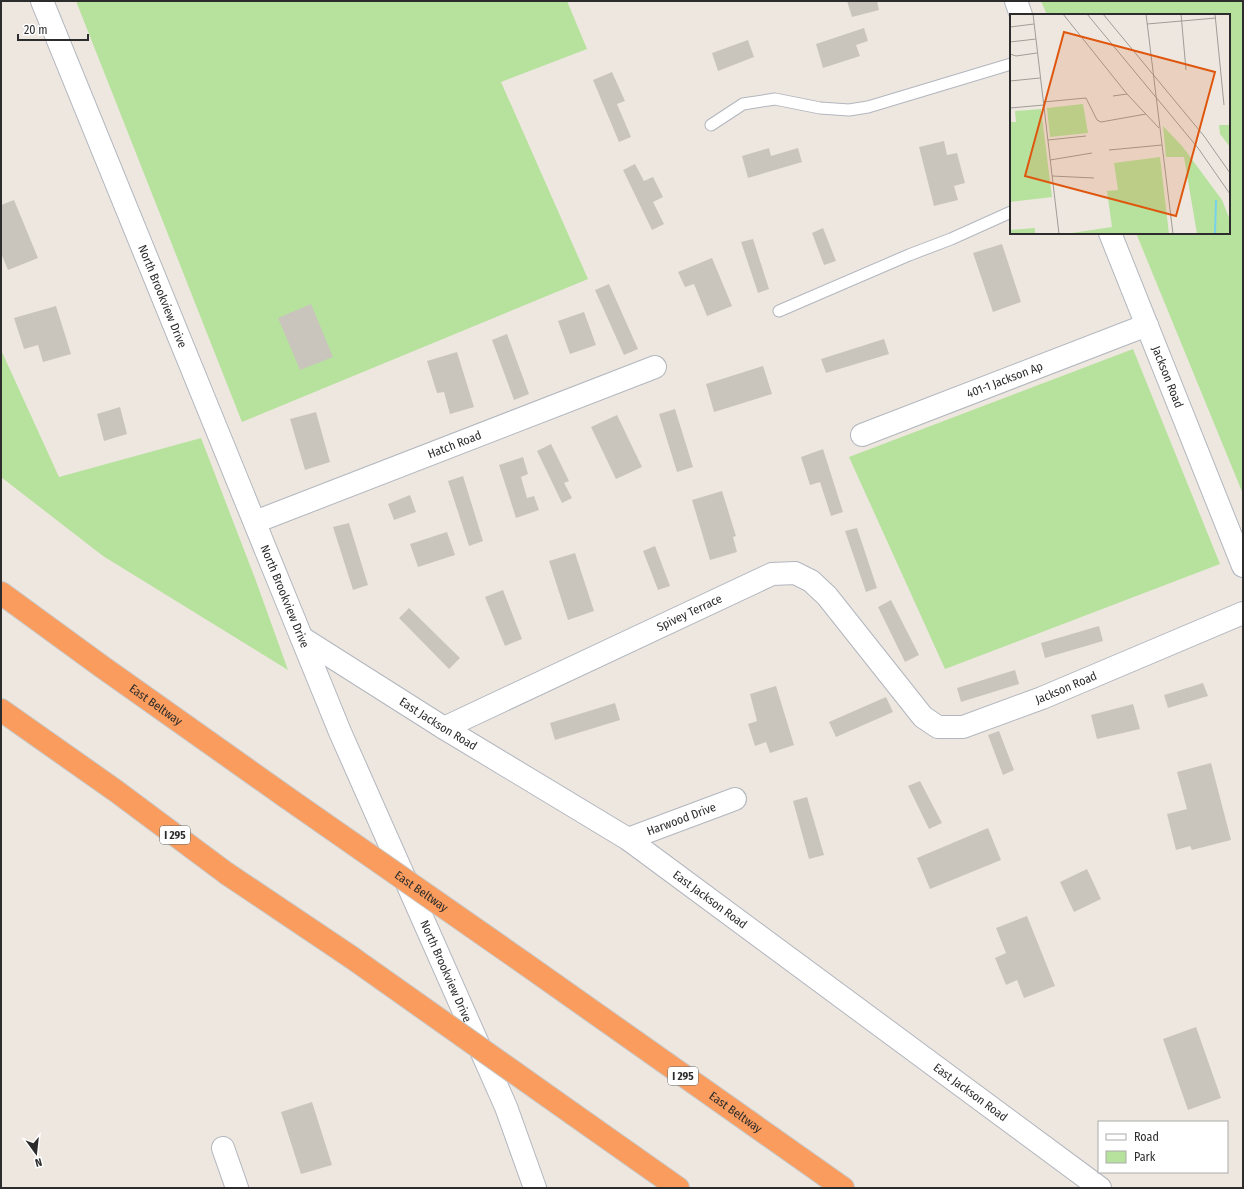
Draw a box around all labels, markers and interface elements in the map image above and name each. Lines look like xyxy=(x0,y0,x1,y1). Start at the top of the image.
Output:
inset map xyxy=(1010,14,1230,234)
scale bar xyxy=(18,16,88,42)
text: 20 m xyxy=(24,23,48,37)
street label: North Brookview Drive xyxy=(135,243,190,350)
street label: Jackson Road xyxy=(1149,344,1186,410)
street label: 401-1 Jackson Ap xyxy=(965,359,1045,401)
street label: Hatch Road xyxy=(426,428,483,461)
street label: North Brookview Drive xyxy=(257,543,312,650)
street label: Spivey Terrace xyxy=(654,592,724,634)
street label: Jackson Road xyxy=(1033,669,1099,707)
street label: East Beltway xyxy=(127,681,186,729)
street label: East Jackson Road xyxy=(397,695,479,753)
street label: Harwood Drive xyxy=(645,800,718,838)
road number: I 295 xyxy=(160,826,190,844)
street label: East Beltway xyxy=(392,868,451,915)
street label: East Jackson Road xyxy=(670,868,750,932)
street label: North Brookview Drive xyxy=(417,918,475,1024)
street label: East Jackson Road xyxy=(931,1060,1010,1124)
road number: I 295 xyxy=(668,1067,698,1085)
street label: East Beltway xyxy=(706,1089,765,1136)
legend xyxy=(1098,1121,1228,1173)
text: Road xyxy=(1134,1130,1159,1144)
north arrow xyxy=(16,1133,56,1173)
text: Park xyxy=(1134,1150,1156,1164)
text: N xyxy=(34,1155,43,1169)

